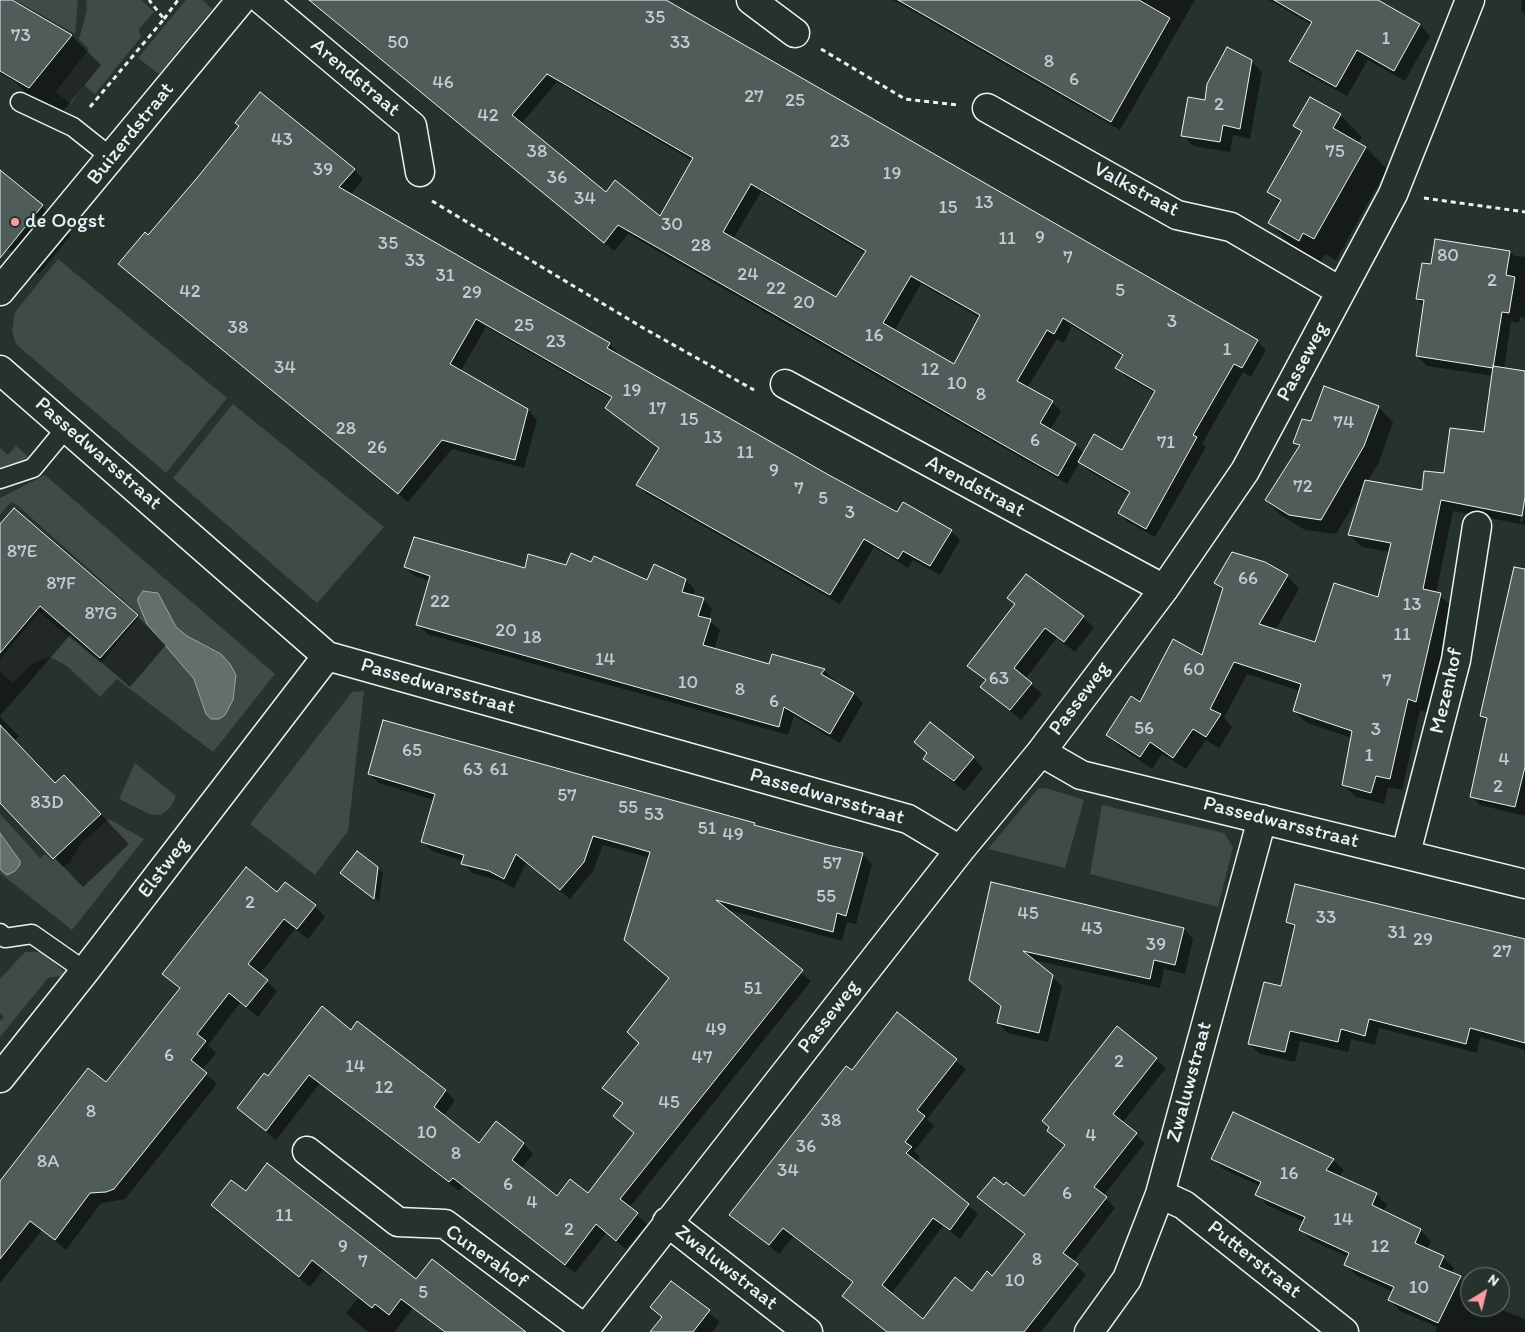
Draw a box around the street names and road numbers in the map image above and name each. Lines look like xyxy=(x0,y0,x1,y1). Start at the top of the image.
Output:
street label: Arendstraat xyxy=(305,33,405,123)
street label: Buizerdstraat xyxy=(82,78,180,190)
street label: Valkstraat xyxy=(1089,157,1183,223)
street label: Passeweg xyxy=(1272,318,1334,406)
street label: Passedwarsstraat xyxy=(29,392,167,516)
street label: Arendstraat xyxy=(921,450,1029,524)
street label: Mezenhof xyxy=(1425,646,1469,736)
street label: Passedwarsstraat xyxy=(358,653,518,721)
street label: Passeweg xyxy=(1044,657,1116,741)
street label: Passedwarsstraat xyxy=(747,763,907,831)
street label: Passedwarsstraat xyxy=(1201,791,1361,855)
street label: Elstweg xyxy=(133,833,195,903)
street label: Passeweg xyxy=(793,975,865,1059)
street label: Zwaluwstraat xyxy=(1162,1019,1218,1145)
street label: Putterstraat xyxy=(1202,1216,1306,1304)
street label: Cunerahof xyxy=(440,1219,532,1295)
street label: Zwaluwstraat xyxy=(669,1220,783,1316)

